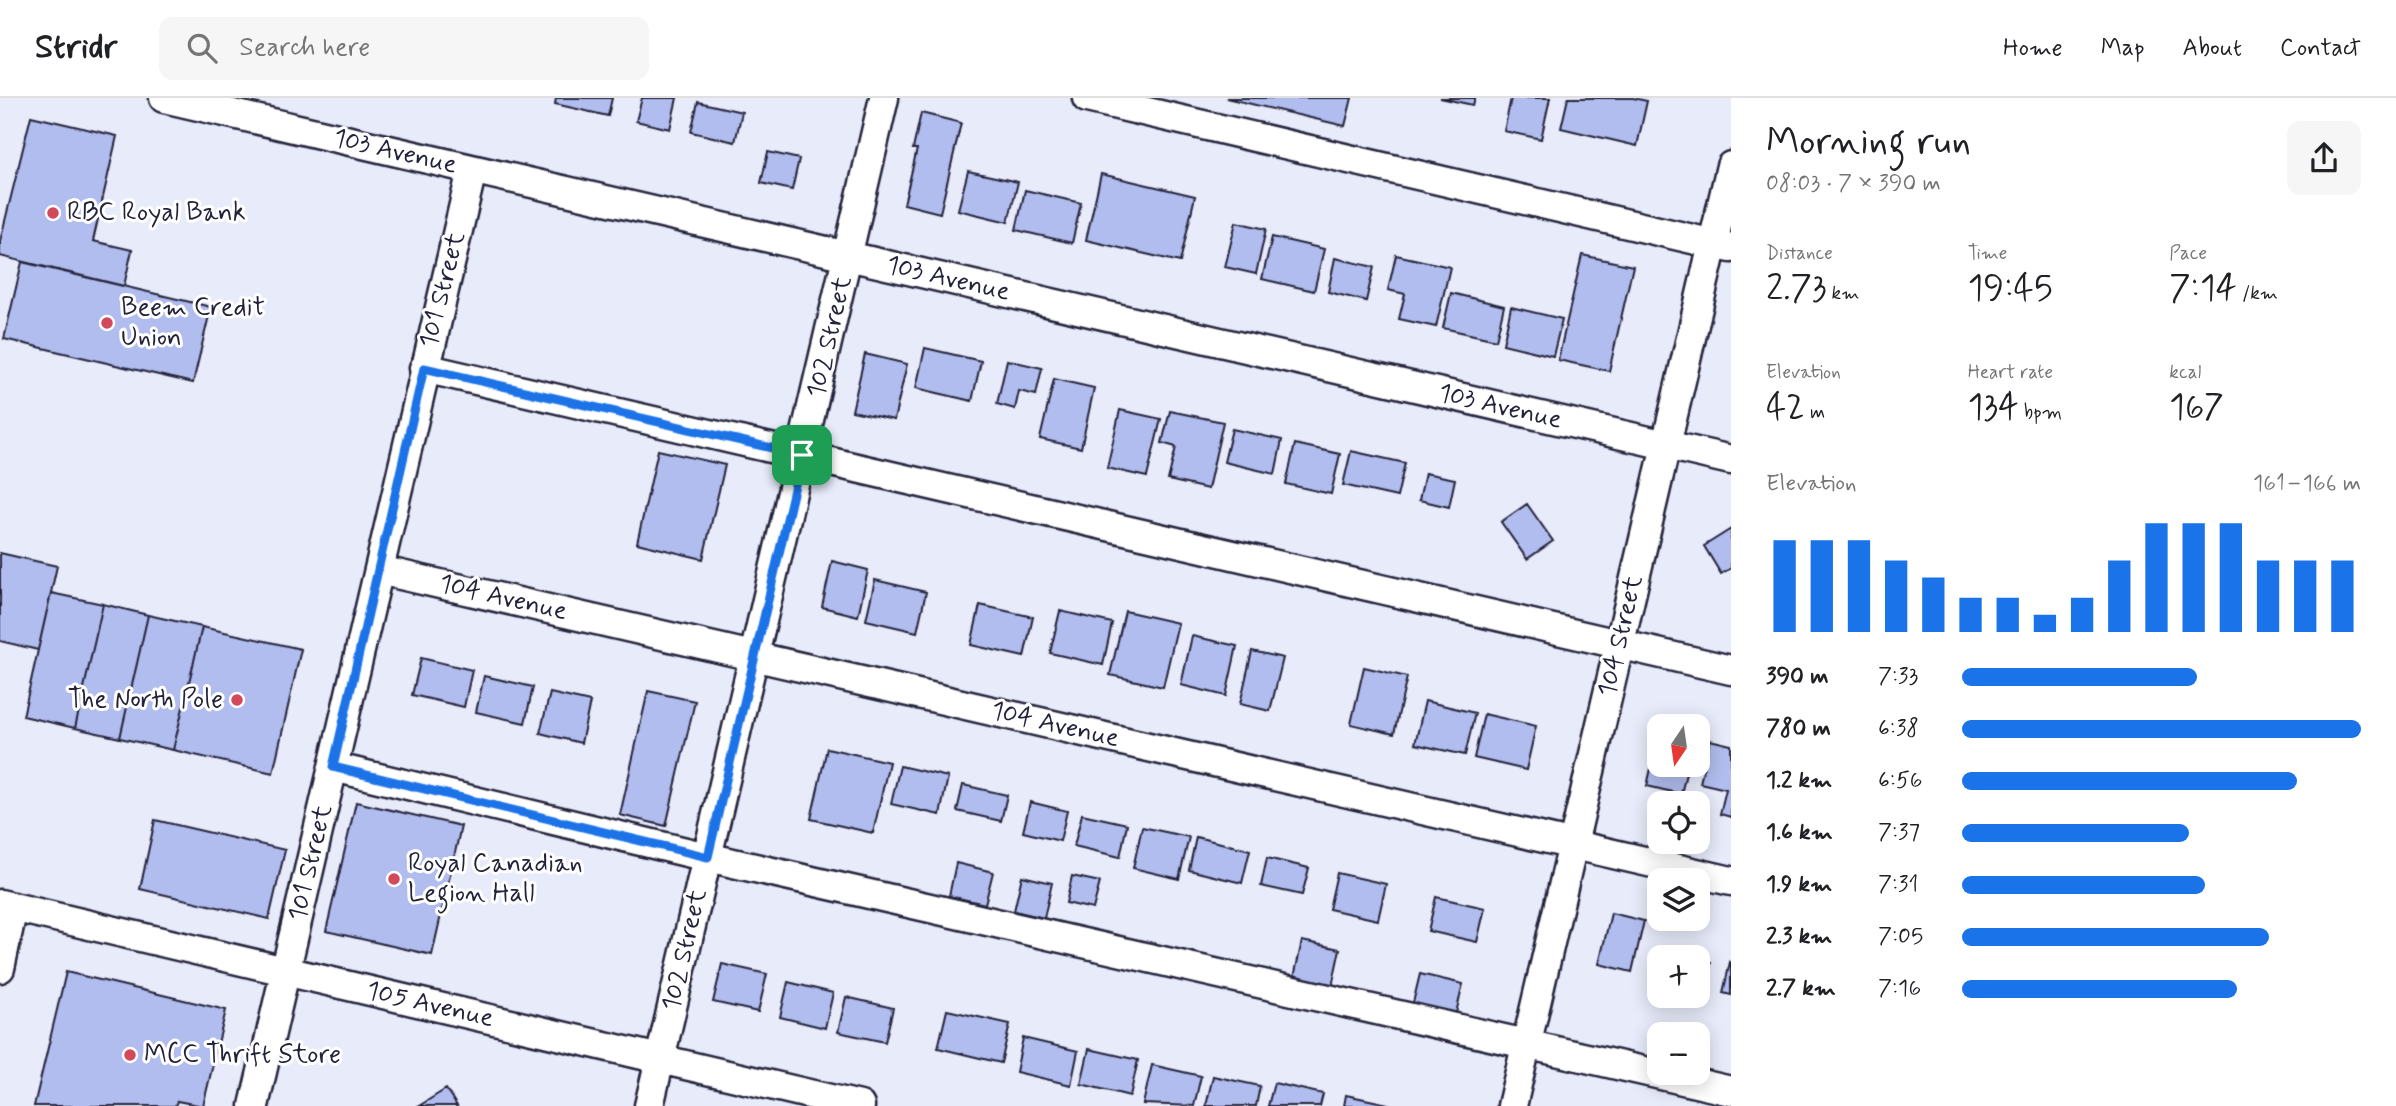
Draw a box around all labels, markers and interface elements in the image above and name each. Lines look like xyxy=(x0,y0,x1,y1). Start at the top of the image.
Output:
search box xyxy=(159,17,649,80)
text: Stridr xyxy=(35,26,117,70)
icon: search xyxy=(183,29,221,67)
text: Search here xyxy=(239,31,370,65)
text: Home xyxy=(2003,33,2063,64)
text: Map xyxy=(2101,33,2145,64)
text: About xyxy=(2183,33,2242,64)
text: Contact xyxy=(2280,33,2361,64)
text: Morning run xyxy=(1766,118,1971,167)
street label: 103 Avenue xyxy=(330,121,460,183)
button: share xyxy=(2287,121,2361,195)
text: 08:03 · 7 × 390 m xyxy=(1766,169,1941,199)
place label: RBC Royal Bank xyxy=(67,196,246,230)
marker: RBC Royal Bank xyxy=(45,205,61,221)
street label: 101 Street xyxy=(412,229,474,351)
text: Distance xyxy=(1766,241,1833,266)
text: Time xyxy=(1968,241,2007,266)
text: Pace xyxy=(2169,241,2207,266)
street label: 103 Avenue xyxy=(883,248,1013,310)
text: 2.73 xyxy=(1766,266,1826,312)
text: 19:45 xyxy=(1968,266,2053,312)
text: 7:14 xyxy=(2169,266,2237,312)
street label: 102 Street xyxy=(800,273,860,401)
text: km xyxy=(1826,281,1859,306)
text: /km xyxy=(2237,281,2278,306)
place label: Beem Credit Union xyxy=(121,291,265,355)
marker: Beem Credit Union xyxy=(99,315,115,331)
text: Elevation xyxy=(1766,360,1841,385)
text: Heart rate xyxy=(1968,360,2053,385)
text: kcal xyxy=(2169,360,2201,385)
street label: 103 Avenue xyxy=(1435,376,1565,438)
text: 42 xyxy=(1766,385,1805,431)
text: 134 xyxy=(1968,385,2019,431)
text: 167 xyxy=(2169,385,2224,431)
text: m xyxy=(1805,400,1825,425)
text: bpm xyxy=(2019,400,2062,425)
pin xyxy=(772,425,832,485)
icon: arrive xyxy=(783,436,821,474)
text: Elevation xyxy=(1766,469,1857,499)
text: 161–166 m xyxy=(2253,469,2361,499)
street label: 104 Avenue xyxy=(436,567,570,629)
street label: 104 Street xyxy=(1591,572,1651,700)
text: 390 m xyxy=(1766,662,1828,692)
text: 7:33 xyxy=(1878,662,1918,692)
place label: The North Pole xyxy=(68,683,223,717)
marker: The North Pole xyxy=(229,692,245,708)
street label: 104 Avenue xyxy=(988,694,1122,756)
north arrow xyxy=(1647,714,1710,777)
map controls xyxy=(1647,714,1710,1085)
text: 780 m xyxy=(1766,714,1831,744)
text: 6:38 xyxy=(1878,714,1919,744)
text: 1.2 km xyxy=(1766,766,1832,796)
text: 6:56 xyxy=(1878,766,1922,796)
button: locate xyxy=(1647,791,1710,854)
street label: 101 Street xyxy=(281,802,341,924)
text: 1.6 km xyxy=(1766,818,1833,848)
text: 7:37 xyxy=(1878,818,1920,848)
place label: Royal Canadian Legion Hall xyxy=(408,847,583,914)
button: layers xyxy=(1647,868,1710,931)
text: 1.9 km xyxy=(1766,870,1832,900)
text: 7:31 xyxy=(1878,870,1918,900)
marker: Royal Canadian Legion Hall xyxy=(386,871,402,887)
street label: 102 Street xyxy=(655,886,715,1014)
text: 2.3 km xyxy=(1766,922,1832,952)
text: 7:05 xyxy=(1878,922,1923,952)
button: + xyxy=(1647,945,1710,1008)
street label: 105 Avenue xyxy=(363,974,497,1036)
text: 2.7 km xyxy=(1766,974,1836,1004)
text: 7:16 xyxy=(1878,974,1921,1004)
button: − xyxy=(1647,1022,1710,1085)
place label: MCC Thrift Store xyxy=(144,1038,341,1072)
marker: MCC Thrift Store xyxy=(122,1047,138,1063)

